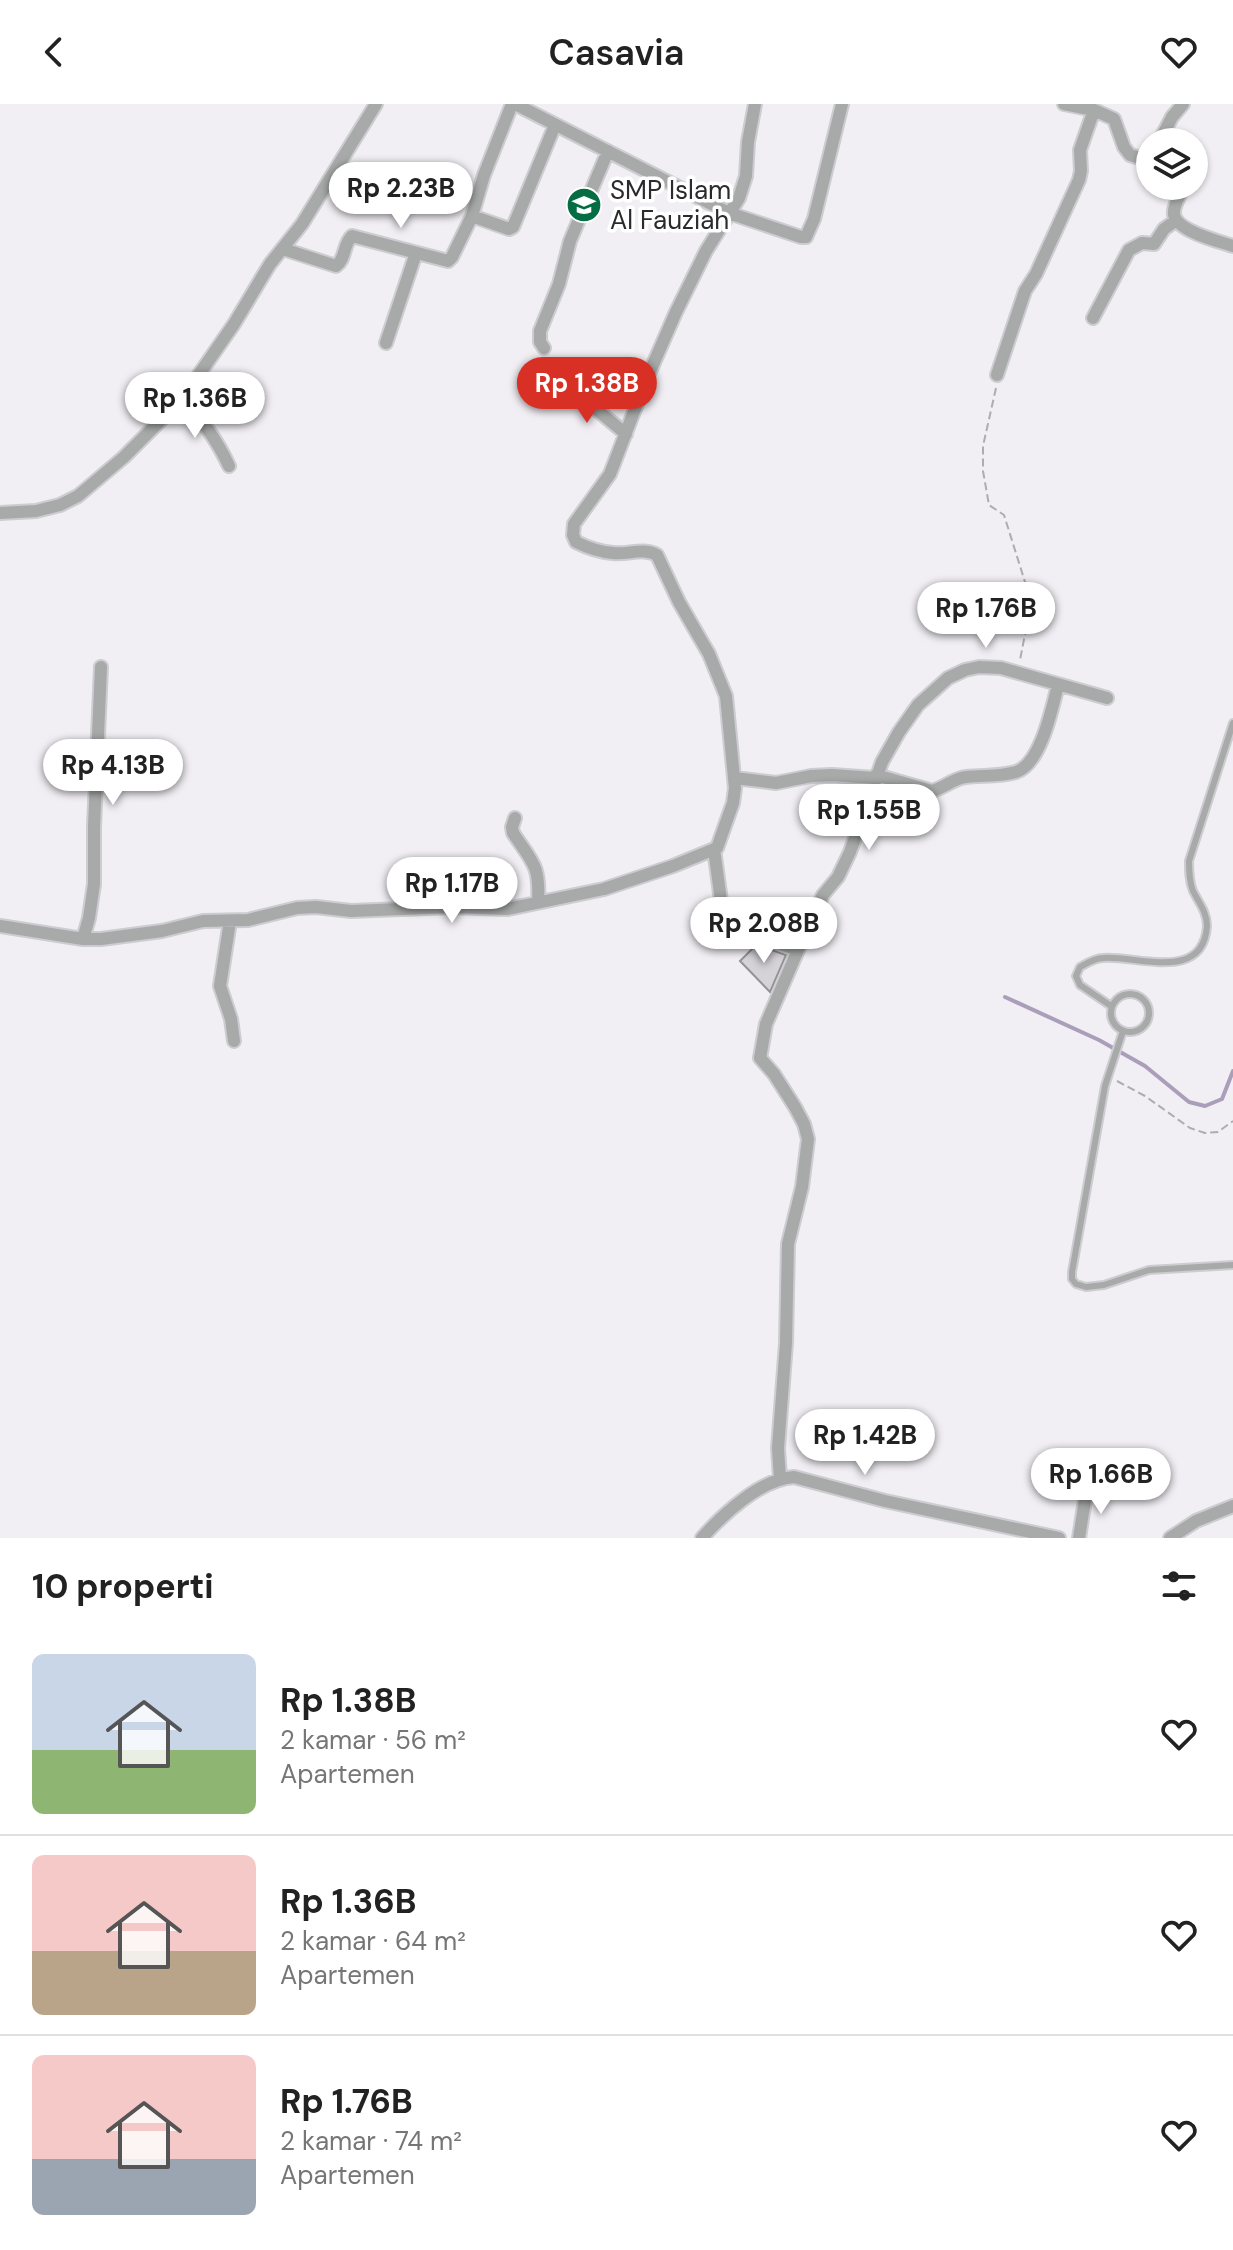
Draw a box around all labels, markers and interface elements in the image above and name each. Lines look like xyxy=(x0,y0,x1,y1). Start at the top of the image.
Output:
text: Casavia xyxy=(548,29,685,76)
icon: back xyxy=(32,30,76,74)
icon: heart xyxy=(1157,30,1201,74)
map controls xyxy=(1136,128,1208,200)
button: layers xyxy=(1136,128,1208,200)
pin: Rp 2.23B xyxy=(318,162,484,230)
text: Rp 2.23B xyxy=(347,171,455,205)
place label: SMP Islam Al Fauziah xyxy=(610,173,731,237)
school or university icon: SMP Islam Al Fauziah xyxy=(565,186,603,224)
pin: Rp 1.38B xyxy=(504,357,670,425)
text: Rp 1.38B xyxy=(535,366,639,400)
pin: Rp 1.36B xyxy=(112,372,278,440)
text: Rp 1.36B xyxy=(143,381,247,415)
pin: Rp 1.76B xyxy=(903,582,1069,650)
text: Rp 1.76B xyxy=(935,591,1037,625)
pin: Rp 4.13B xyxy=(30,739,196,807)
text: Rp 4.13B xyxy=(61,748,165,782)
pin: Rp 1.55B xyxy=(786,784,952,852)
text: Rp 1.55B xyxy=(817,793,921,827)
pin: Rp 1.17B xyxy=(369,857,535,925)
text: Rp 1.17B xyxy=(405,866,499,900)
pin: Rp 2.08B xyxy=(681,897,847,965)
text: Rp 2.08B xyxy=(708,906,820,940)
pin: Rp 1.42B xyxy=(782,1409,948,1477)
text: Rp 1.42B xyxy=(813,1418,917,1452)
pin: Rp 1.66B xyxy=(1018,1448,1184,1516)
text: Rp 1.66B xyxy=(1049,1457,1153,1491)
text: 10 properti xyxy=(32,1564,214,1609)
icon: filters xyxy=(1157,1564,1201,1608)
text: Rp 1.38B xyxy=(280,1678,416,1723)
icon: home xyxy=(96,1686,192,1782)
icon: heart xyxy=(1157,1712,1201,1756)
text: 2 kamar · 56 m² xyxy=(280,1723,466,1757)
text: Apartemen xyxy=(280,1757,415,1791)
text: Rp 1.36B xyxy=(280,1879,416,1924)
icon: home xyxy=(96,1887,192,1983)
icon: heart xyxy=(1157,1913,1201,1957)
text: 2 kamar · 64 m² xyxy=(280,1924,466,1958)
text: Apartemen xyxy=(280,1958,415,1992)
text: Rp 1.76B xyxy=(280,2079,413,2124)
icon: home xyxy=(96,2087,192,2183)
icon: heart xyxy=(1157,2113,1201,2157)
text: 2 kamar · 74 m² xyxy=(280,2124,462,2158)
text: Apartemen xyxy=(280,2158,415,2192)

